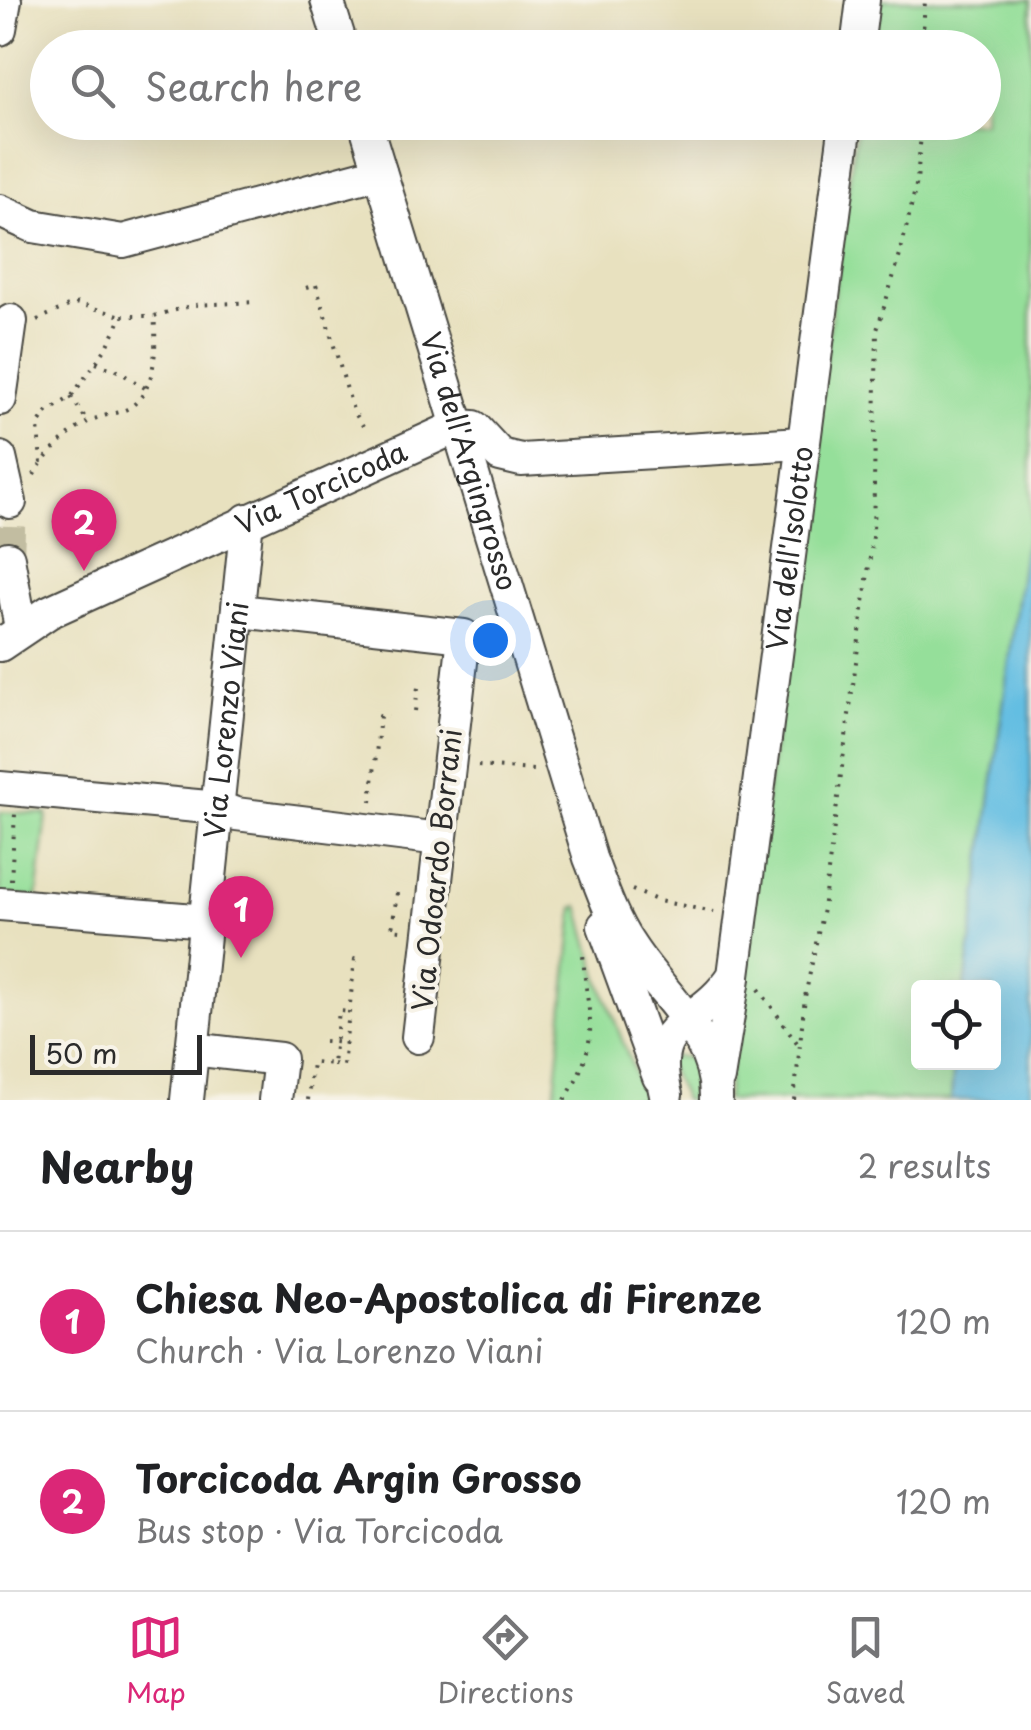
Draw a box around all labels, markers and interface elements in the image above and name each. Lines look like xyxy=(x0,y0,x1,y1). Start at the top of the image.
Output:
search box xyxy=(30,30,1001,140)
text: Search here xyxy=(145,57,362,114)
icon: search xyxy=(65,58,120,113)
street label: Via dell'Argingrosso xyxy=(410,326,530,596)
street label: Via Torcicoda xyxy=(228,429,413,545)
street label: Via dell'Isolotto xyxy=(754,443,823,653)
pin: 2 xyxy=(52,488,116,571)
street label: Via Lorenzo Viani xyxy=(191,599,258,841)
your location xyxy=(465,615,516,666)
street label: Via Odoardo Borrani xyxy=(399,727,472,1013)
pin: 1 xyxy=(208,876,274,958)
map controls xyxy=(911,980,1001,1070)
button: locate xyxy=(911,980,1001,1070)
scale bar xyxy=(30,1030,202,1074)
text: 50 m xyxy=(45,1031,118,1074)
text: Nearby xyxy=(40,1134,194,1197)
text: 2 results xyxy=(858,1141,991,1189)
text: Chiesa Neo-Apostolica di Firenze xyxy=(135,1269,762,1326)
text: 1 xyxy=(65,1297,80,1345)
text: 120 m xyxy=(896,1297,991,1345)
text: Church · Via Lorenzo Viani xyxy=(135,1326,543,1374)
text: Torcicoda Argin Grosso xyxy=(135,1449,581,1506)
text: 2 xyxy=(61,1477,84,1525)
text: 120 m xyxy=(896,1477,991,1525)
text: Bus stop · Via Torcicoda xyxy=(135,1506,503,1554)
tab: Map xyxy=(126,1610,186,1713)
tab: Directions xyxy=(438,1610,574,1713)
tab: Saved xyxy=(826,1610,905,1713)

